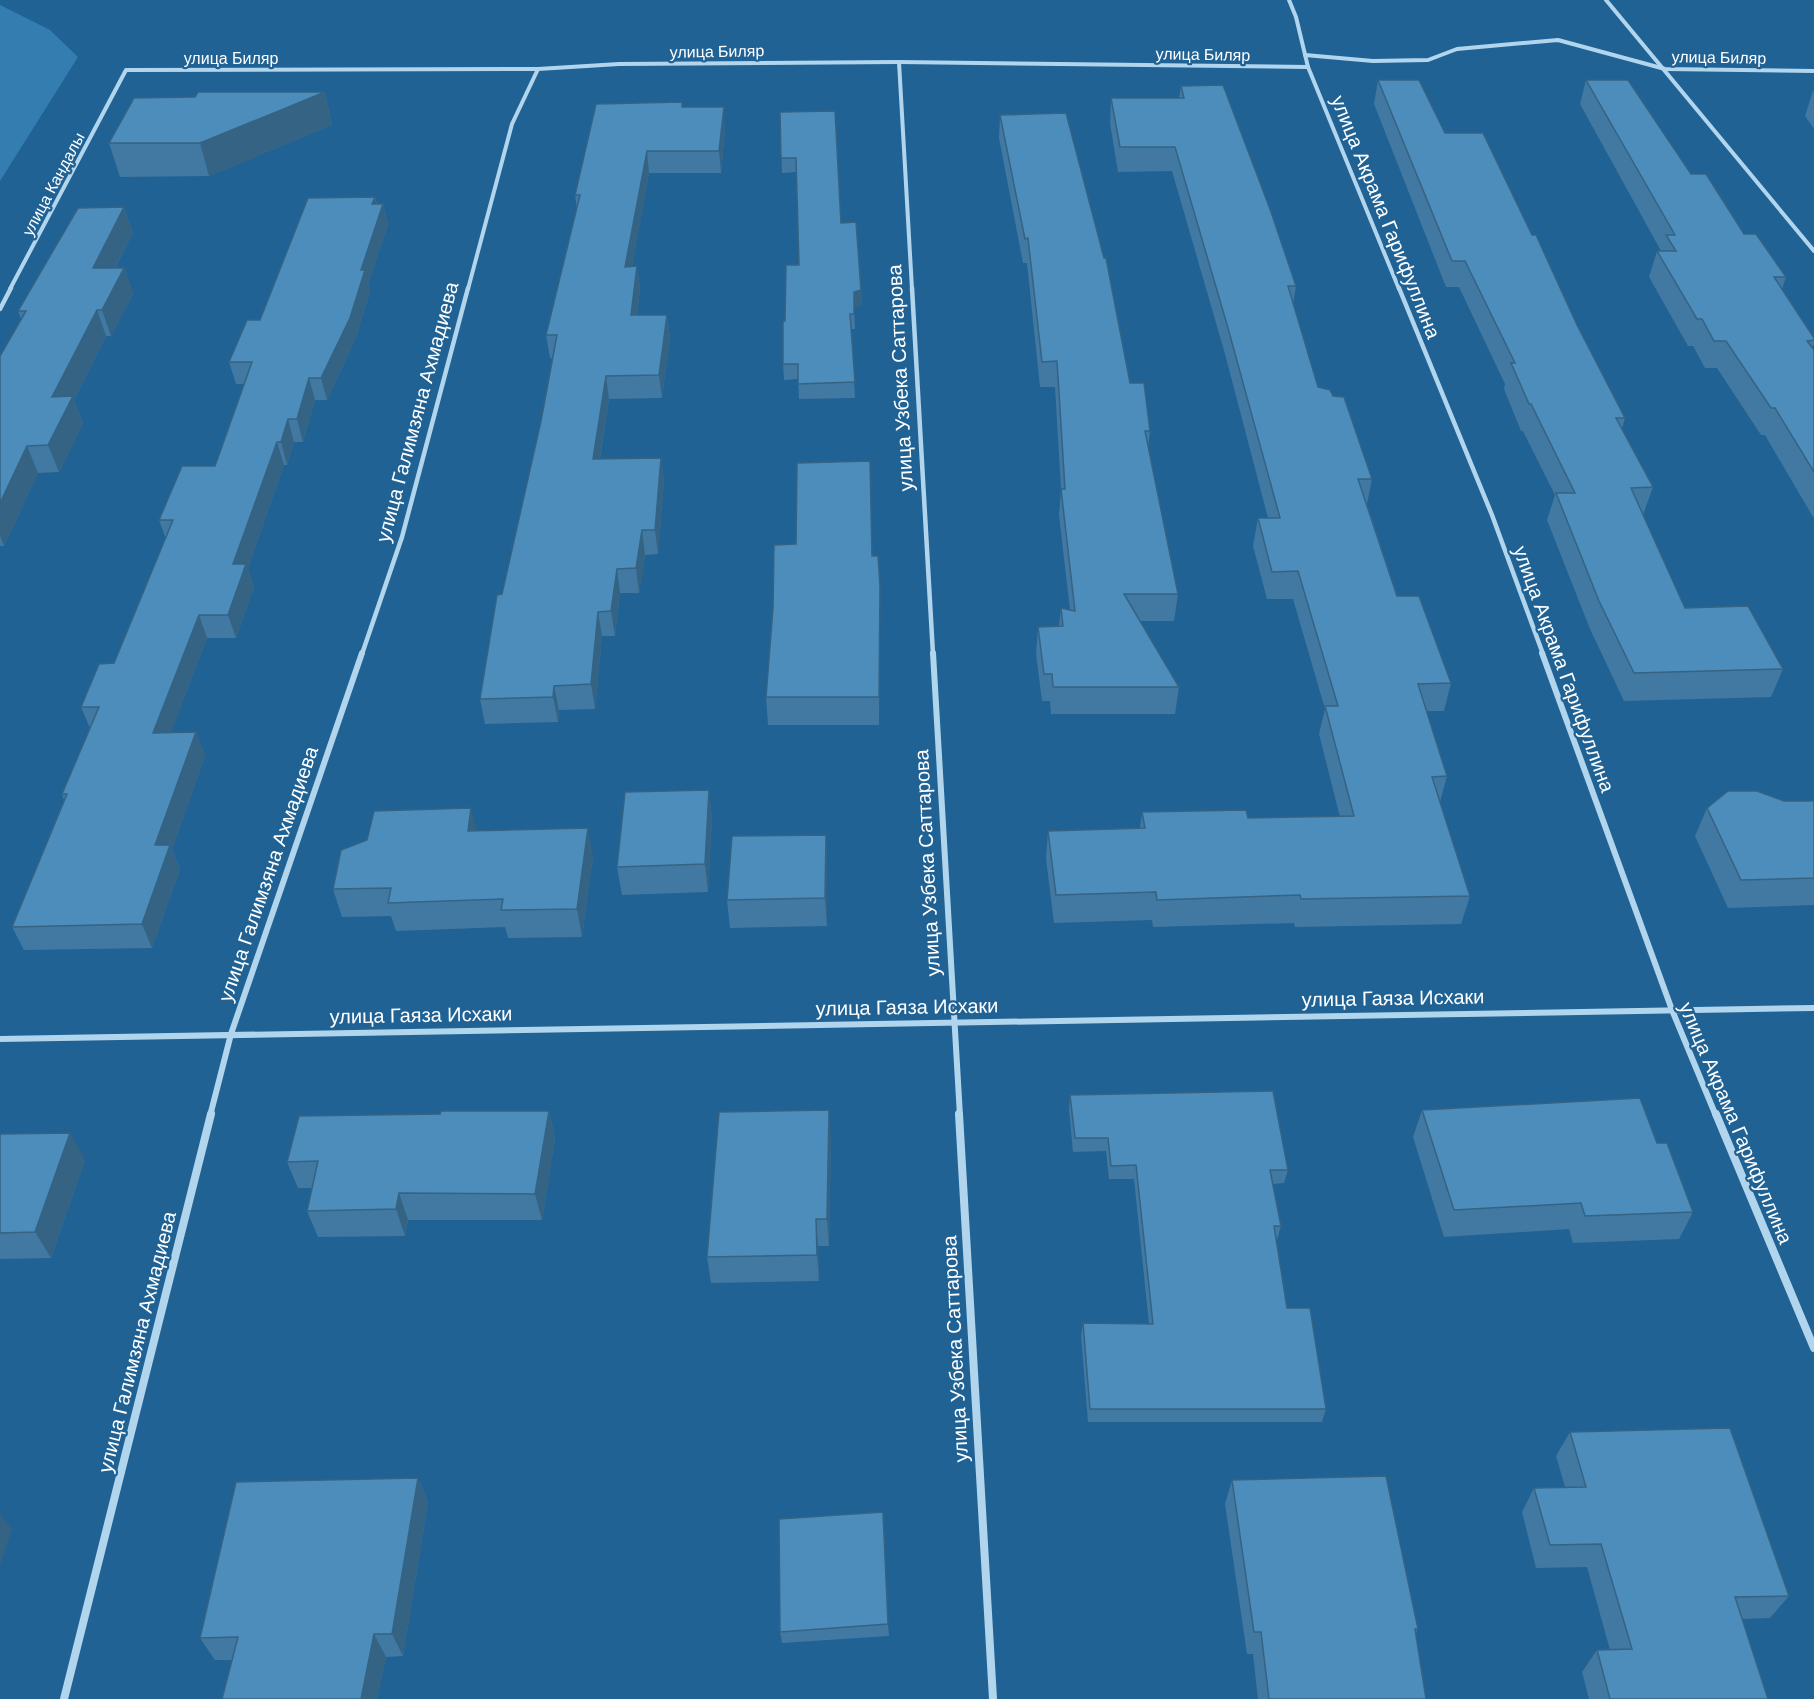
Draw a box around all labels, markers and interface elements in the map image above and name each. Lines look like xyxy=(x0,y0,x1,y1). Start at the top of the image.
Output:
street label: улица Биляр xyxy=(670,40,765,63)
street label: улица Биляр xyxy=(1156,43,1251,66)
street label: улица Биляр xyxy=(1672,46,1767,69)
street label: улица Биляр xyxy=(184,48,278,69)
street label: улица Акрама Гарифуллина xyxy=(1325,91,1447,343)
street label: улица Кандалы xyxy=(17,129,90,240)
street label: улица Узбека Саттарова xyxy=(881,263,919,492)
street label: улица Галимзяна Ахмадиева xyxy=(370,278,465,545)
street label: улица Акрама Гарифуллина xyxy=(1507,542,1621,797)
street label: улица Галимзяна Ахмадиева xyxy=(212,742,324,1005)
street label: улица Узбека Саттарова xyxy=(908,748,946,977)
street label: улица Гаяза Исхаки xyxy=(1301,983,1485,1013)
street label: улица Гаяза Исхаки xyxy=(815,992,999,1022)
street label: улица Акрама Гарифуллина xyxy=(1673,998,1799,1249)
street label: улица Гаяза Исхаки xyxy=(329,1000,513,1030)
street label: улица Галимзяна Ахмадиева xyxy=(92,1208,182,1475)
street label: улица Узбека Саттарова xyxy=(936,1234,974,1463)

